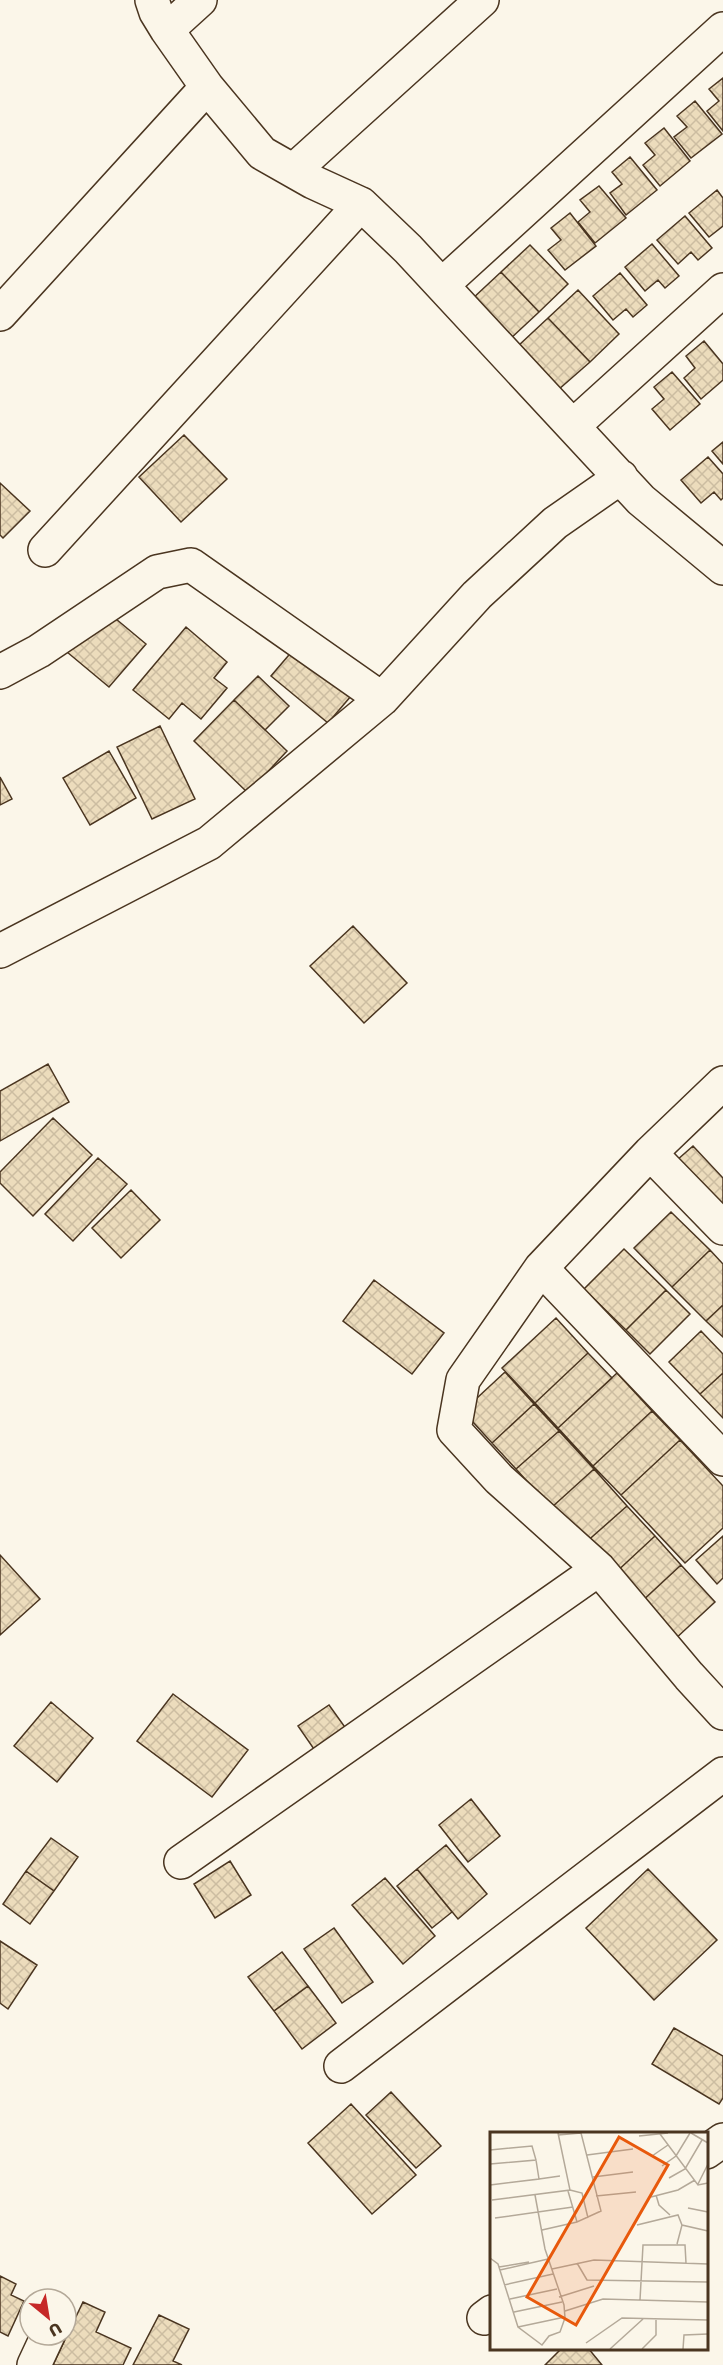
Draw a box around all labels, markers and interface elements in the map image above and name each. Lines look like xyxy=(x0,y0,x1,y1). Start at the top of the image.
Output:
inset map xyxy=(490,2132,708,2350)
north arrow xyxy=(18,2287,78,2347)
text: U xyxy=(45,2318,66,2342)

